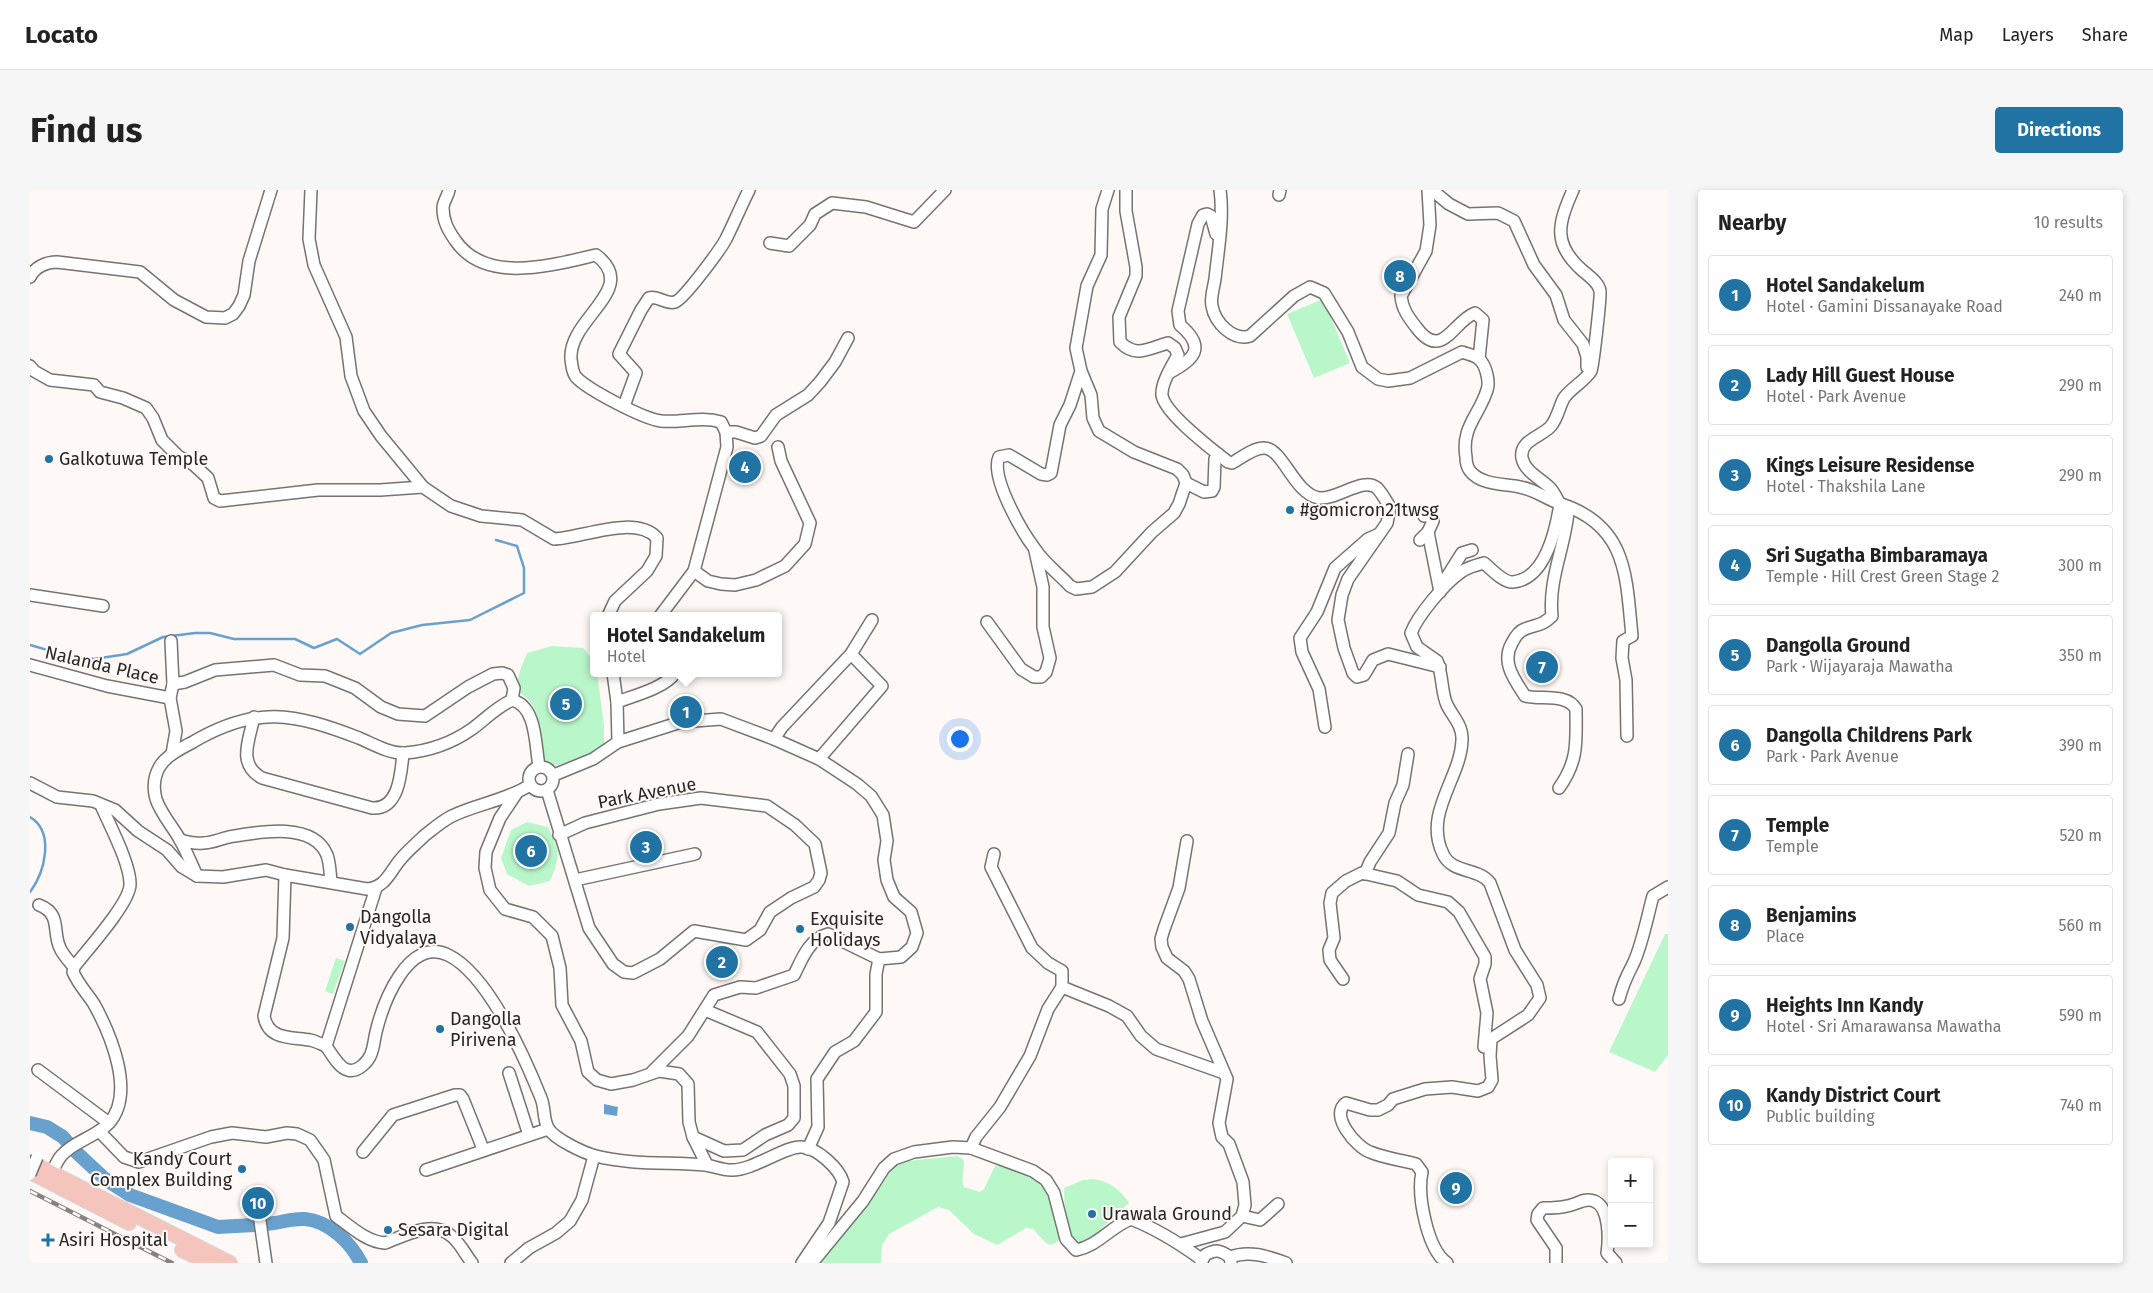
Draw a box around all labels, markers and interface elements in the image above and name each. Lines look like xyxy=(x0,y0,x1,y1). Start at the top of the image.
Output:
text: Locato xyxy=(25,21,98,49)
text: Map xyxy=(1939,24,1974,46)
text: Layers xyxy=(2002,24,2054,46)
text: Share xyxy=(2082,24,2128,46)
button: Directions xyxy=(1995,107,2123,153)
text: Find us xyxy=(30,109,142,151)
text: Nearby xyxy=(1718,210,1786,236)
text: 10 results xyxy=(2034,213,2103,232)
pin: 8 xyxy=(1384,257,1416,295)
text: Hotel Sandakelum xyxy=(1766,274,1925,297)
text: 1 xyxy=(1731,286,1739,305)
text: 240 m xyxy=(2059,286,2102,305)
text: Hotel · Gamini Dissanayake Road xyxy=(1766,297,2003,316)
text: Lady Hill Guest House xyxy=(1766,364,1954,387)
text: 2 xyxy=(1731,376,1739,395)
text: 290 m xyxy=(2059,376,2102,395)
text: Hotel · Park Avenue xyxy=(1766,387,1906,406)
place label: Galkotuwa Temple xyxy=(59,448,208,470)
pin: 4 xyxy=(729,448,761,486)
marker: Galkotuwa Temple xyxy=(43,453,55,465)
text: Kings Leisure Residense xyxy=(1766,454,1975,477)
text: 3 xyxy=(1731,466,1739,485)
text: 290 m xyxy=(2059,466,2102,485)
text: Hotel · Thakshila Lane xyxy=(1766,477,1925,496)
place label: #gomicron21twsg xyxy=(1300,499,1439,521)
marker: #gomicron21twsg xyxy=(1284,504,1296,516)
text: Sri Sugatha Bimbaramaya xyxy=(1766,544,1988,567)
text: 4 xyxy=(1730,556,1740,575)
text: 300 m xyxy=(2058,556,2102,575)
text: Temple · Hill Crest Green Stage 2 xyxy=(1766,567,1999,586)
popup xyxy=(590,612,782,677)
text: Hotel Sandakelum xyxy=(607,624,765,647)
text: Dangolla Ground xyxy=(1766,634,1910,657)
street label: Nalanda Place xyxy=(43,641,161,689)
text: 5 xyxy=(1731,646,1739,665)
text: 350 m xyxy=(2059,646,2102,665)
text: Hotel xyxy=(607,647,646,666)
pin: 7 xyxy=(1526,648,1558,686)
text: Park · Wijayaraja Mawatha xyxy=(1766,657,1953,676)
pin: 5 xyxy=(550,685,582,723)
pin: 1 xyxy=(670,693,702,731)
text: Dangolla Childrens Park xyxy=(1766,724,1972,747)
your location xyxy=(947,726,973,752)
text: 6 xyxy=(1730,736,1740,755)
text: 390 m xyxy=(2059,736,2102,755)
text: Park · Park Avenue xyxy=(1766,747,1899,766)
street label: Park Avenue xyxy=(596,773,698,813)
text: Temple xyxy=(1766,814,1829,837)
text: 7 xyxy=(1731,826,1739,845)
text: 520 m xyxy=(2059,826,2102,845)
pin: 3 xyxy=(630,828,662,866)
pin: 6 xyxy=(515,832,547,870)
text: Temple xyxy=(1766,837,1819,856)
text: Benjamins xyxy=(1766,904,1856,927)
place label: Dangolla Vidyalaya xyxy=(360,906,437,949)
place label: Exquisite Holidays xyxy=(810,908,884,951)
text: 8 xyxy=(1730,916,1740,935)
text: 560 m xyxy=(2059,916,2102,935)
marker: Dangolla Vidyalaya xyxy=(344,921,356,933)
marker: Exquisite Holidays xyxy=(794,923,806,935)
text: Place xyxy=(1766,927,1805,946)
pin: 2 xyxy=(706,943,738,981)
text: Heights Inn Kandy xyxy=(1766,994,1923,1017)
text: 9 xyxy=(1731,1006,1739,1025)
text: 590 m xyxy=(2059,1006,2102,1025)
place label: Dangolla Pirivena xyxy=(450,1008,522,1051)
text: Hotel · Sri Amarawansa Mawatha xyxy=(1766,1017,2002,1036)
marker: Dangolla Pirivena xyxy=(434,1023,446,1035)
text: Kandy District Court xyxy=(1766,1084,1941,1107)
text: 10 xyxy=(1727,1096,1743,1115)
text: 740 m xyxy=(2060,1096,2102,1115)
text: Public building xyxy=(1766,1107,1874,1126)
place label: Kandy Court Complex Building xyxy=(90,1148,233,1191)
map controls xyxy=(1608,1158,1653,1248)
button: + xyxy=(1608,1158,1653,1203)
marker: Kandy Court Complex Building xyxy=(236,1163,248,1175)
pin: 9 xyxy=(1440,1169,1472,1207)
pin: 10 xyxy=(242,1184,274,1222)
place label: Urawala Ground xyxy=(1102,1203,1232,1225)
button: − xyxy=(1608,1203,1653,1248)
marker: Urawala Ground xyxy=(1086,1208,1098,1220)
place label: Sesara Digital xyxy=(398,1219,509,1241)
marker: Sesara Digital xyxy=(382,1224,394,1236)
place label: Asiri Hospital xyxy=(59,1229,168,1251)
marker: Asiri Hospital xyxy=(41,1233,55,1247)

